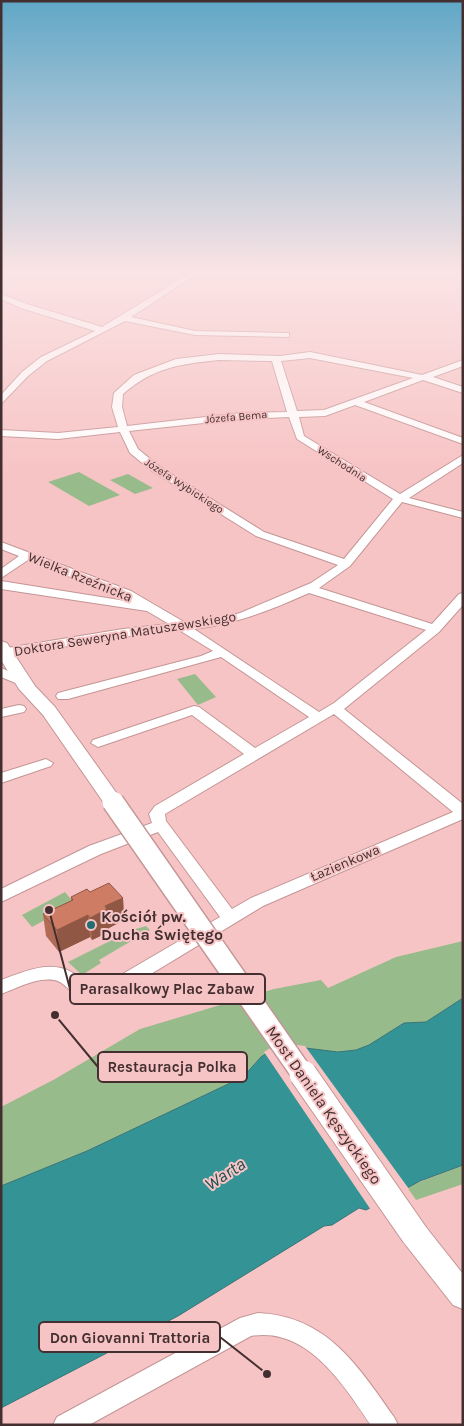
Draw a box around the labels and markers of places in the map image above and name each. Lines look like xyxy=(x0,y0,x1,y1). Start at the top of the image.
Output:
place label: Kościół pw. Ducha Świętego xyxy=(101,907,223,944)
marker: Kościół pw. Ducha Świętego xyxy=(85,919,97,931)
callout: Parasalkowy Plac Zabaw xyxy=(70,974,265,1004)
callout: Restauracja Polka xyxy=(98,1052,247,1082)
callout: Don Giovanni Trattoria xyxy=(39,1322,220,1352)

